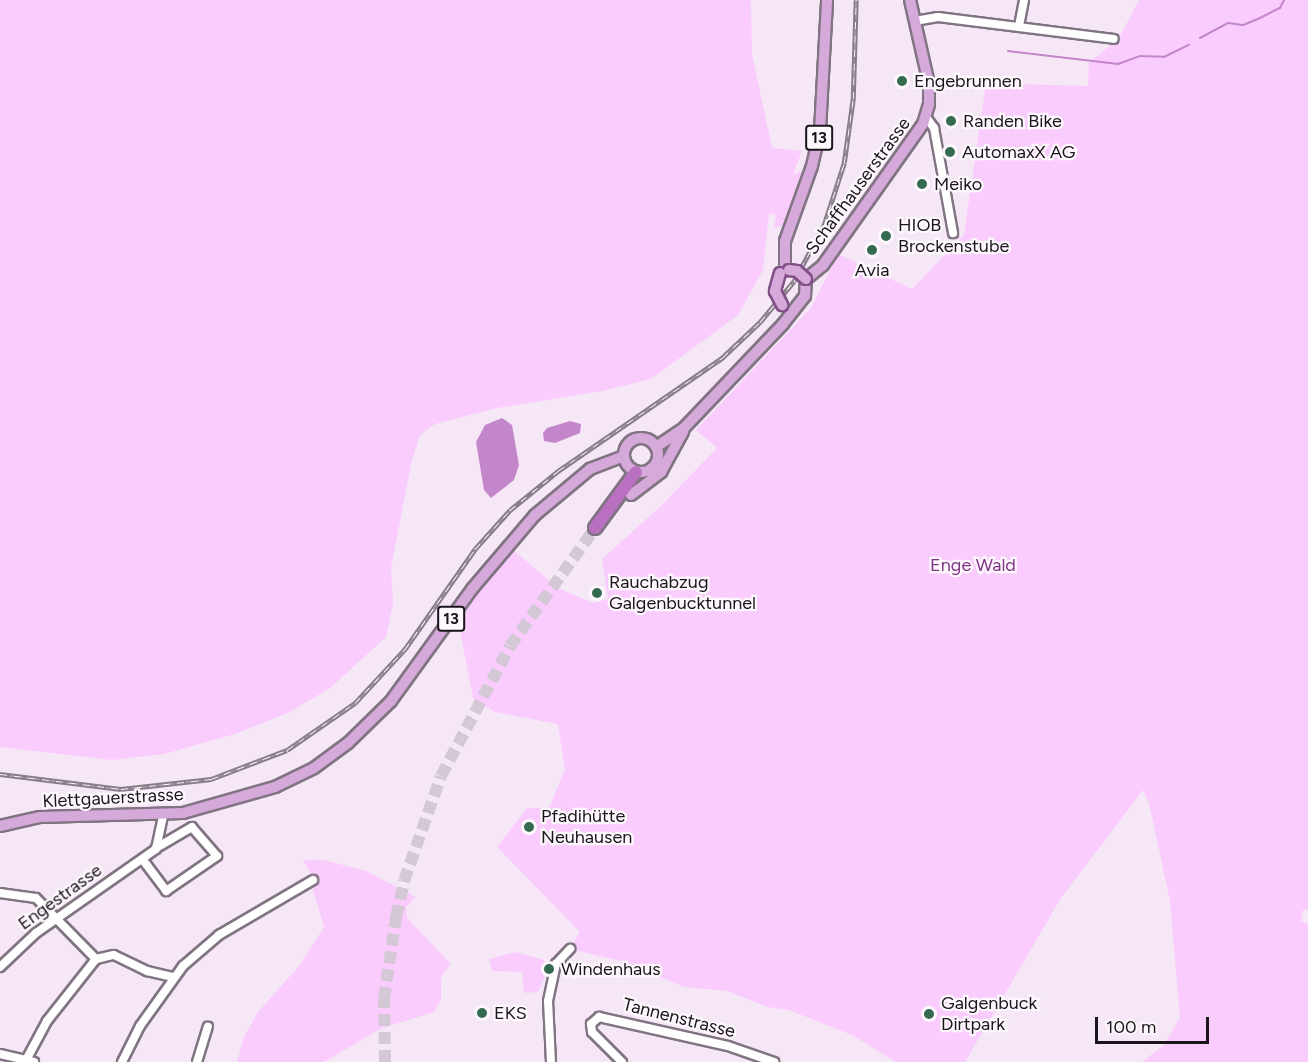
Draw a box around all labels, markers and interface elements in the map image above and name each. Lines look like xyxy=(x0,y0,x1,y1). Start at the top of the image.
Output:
place label: Engebrunnen xyxy=(914,70,1022,92)
marker: Engebrunnen xyxy=(895,74,909,88)
place label: Randen Bike xyxy=(963,110,1062,132)
street label: Schaffhauserstrasse xyxy=(801,113,915,259)
marker: Randen Bike xyxy=(944,114,958,128)
road number: 13 xyxy=(804,125,834,151)
place label: AutomaxX AG xyxy=(962,141,1075,163)
marker: AutomaxX AG xyxy=(943,145,957,159)
place label: Meiko xyxy=(934,173,982,195)
marker: Meiko xyxy=(915,177,929,191)
place label: HIOB Brockenstube xyxy=(898,215,1009,258)
marker: HIOB Brockenstube xyxy=(879,229,893,243)
marker: Avia xyxy=(865,243,879,257)
place label: Avia xyxy=(855,259,889,281)
park label: Enge Wald xyxy=(930,554,1016,576)
place label: Rauchabzug Galgenbucktunnel xyxy=(609,572,756,614)
marker: Rauchabzug Galgenbucktunnel xyxy=(590,586,604,600)
road number: 13 xyxy=(436,606,466,632)
street label: Klettgauerstrasse xyxy=(42,784,184,812)
place label: Pfadihütte Neuhausen xyxy=(541,806,632,848)
marker: Pfadihütte Neuhausen xyxy=(522,820,536,834)
street label: Engestrasse xyxy=(14,859,106,935)
place label: Windenhaus xyxy=(561,958,661,980)
marker: Windenhaus xyxy=(542,962,556,976)
place label: Galgenbuck Dirtpark xyxy=(941,993,1037,1036)
street label: Tannenstrasse xyxy=(621,994,737,1042)
place label: EKS xyxy=(494,1002,527,1024)
scale bar xyxy=(1098,1005,1212,1043)
marker: EKS xyxy=(475,1006,489,1020)
marker: Galgenbuck Dirtpark xyxy=(922,1007,936,1021)
text: 100 m xyxy=(1106,1016,1156,1038)

